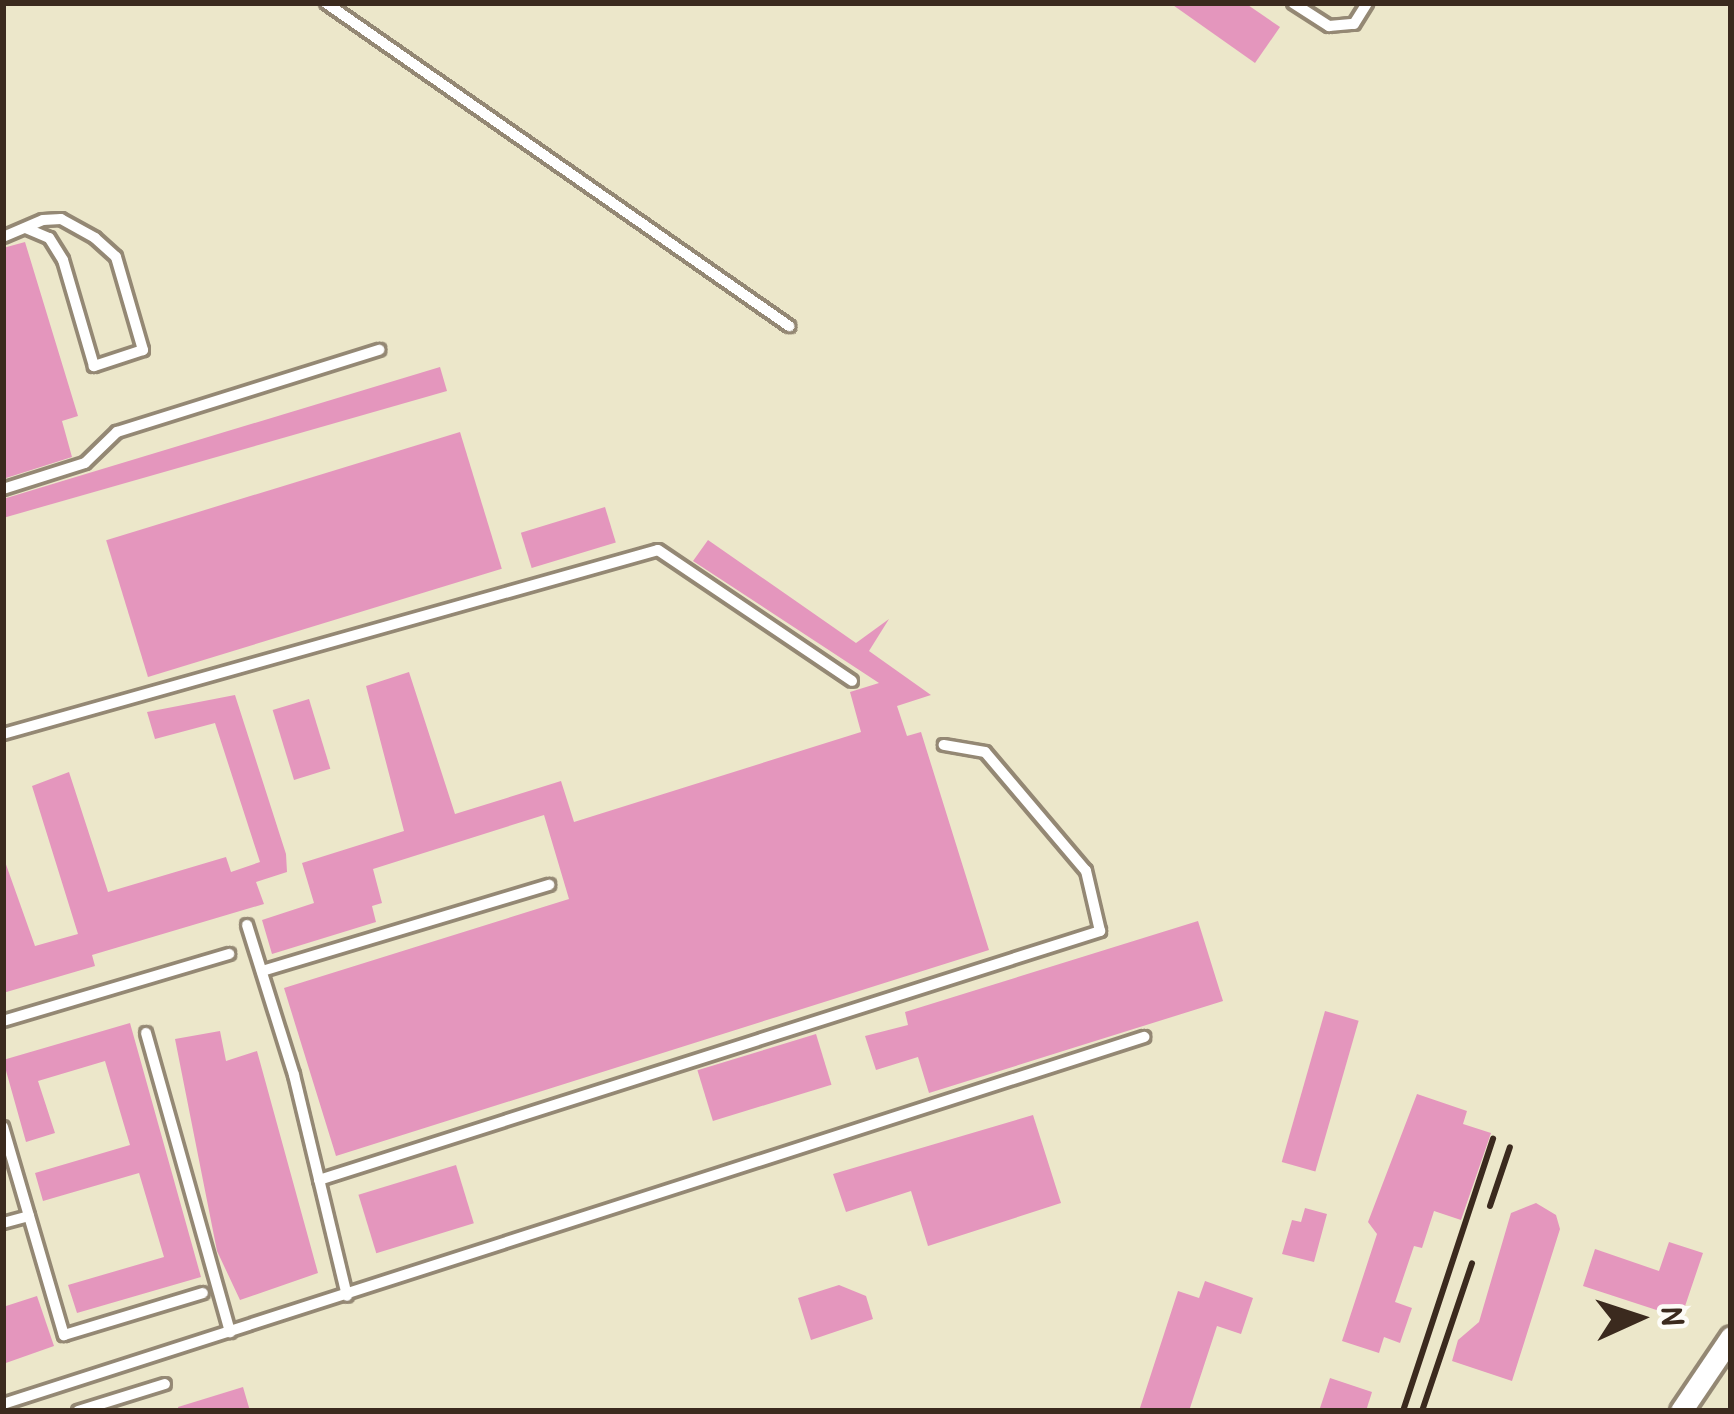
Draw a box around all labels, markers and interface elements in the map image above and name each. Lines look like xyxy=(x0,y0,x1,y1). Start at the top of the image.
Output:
north arrow xyxy=(1578,1258,1698,1378)
text: N xyxy=(1652,1306,1696,1326)

